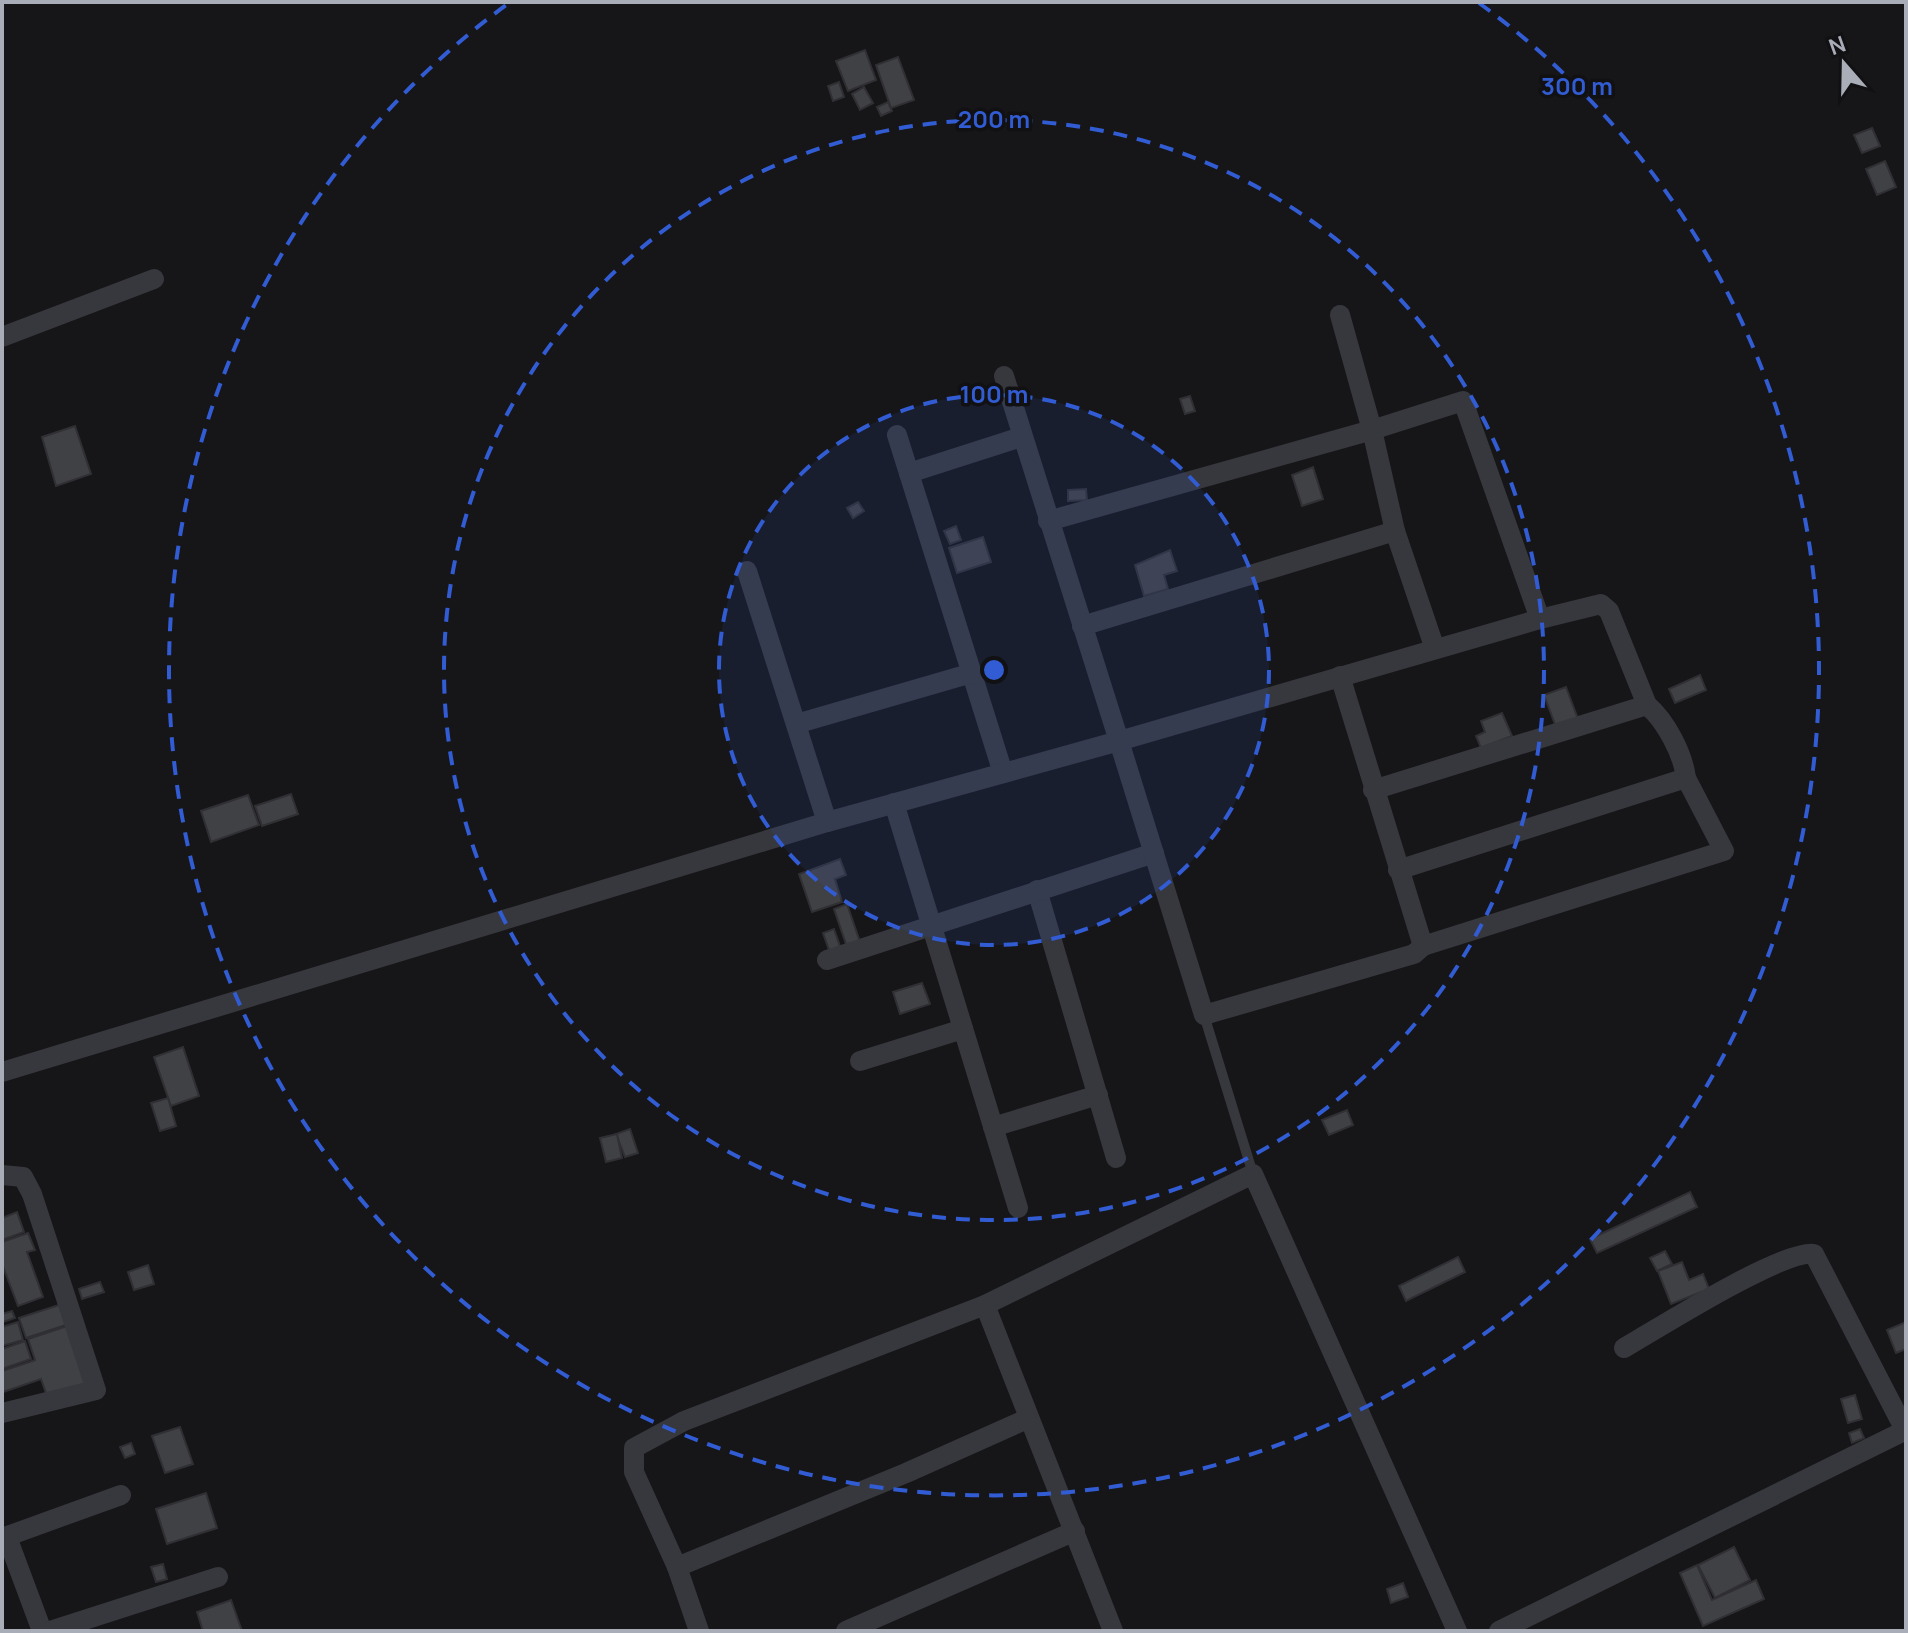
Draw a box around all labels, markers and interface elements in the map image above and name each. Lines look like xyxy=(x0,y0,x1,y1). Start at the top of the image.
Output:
north arrow xyxy=(1804,24,1884,104)
text: N xyxy=(1825,28,1850,62)
text: 300 m xyxy=(1541,69,1613,102)
text: 200 m xyxy=(958,102,1030,135)
text: 100 m xyxy=(960,377,1028,410)
centre of rings xyxy=(980,656,1008,684)

